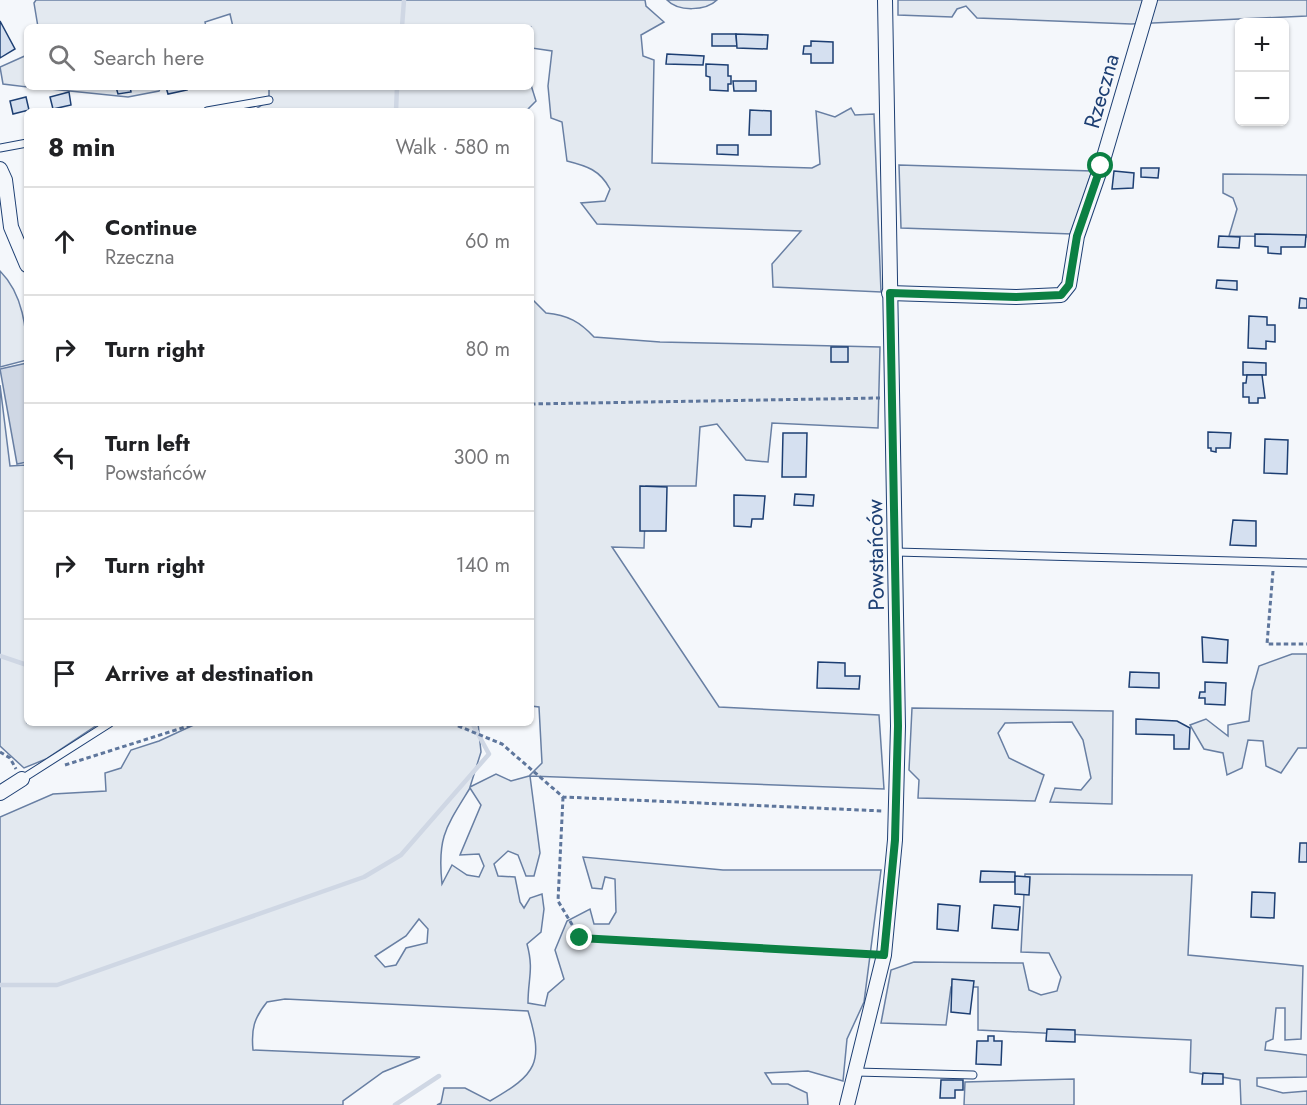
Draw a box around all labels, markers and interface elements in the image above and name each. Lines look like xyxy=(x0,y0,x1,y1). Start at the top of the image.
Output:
map controls xyxy=(1235,18,1289,126)
button: + xyxy=(1235,18,1289,72)
search box xyxy=(24,24,534,90)
icon: search xyxy=(45,41,78,74)
text: Search here xyxy=(93,41,204,73)
street label: Rzeczna xyxy=(1075,50,1127,132)
button: − xyxy=(1235,72,1289,126)
text: 8 min xyxy=(48,128,116,166)
text: Walk · 580 m xyxy=(395,133,510,162)
route start xyxy=(1087,152,1113,178)
text: Continue xyxy=(105,211,197,243)
icon: ahead xyxy=(48,225,81,258)
text: 60 m xyxy=(465,227,510,256)
text: Rzeczna xyxy=(105,243,174,272)
icon: right xyxy=(48,333,81,366)
text: Turn right xyxy=(105,333,205,365)
text: 80 m xyxy=(465,335,510,364)
text: Turn left xyxy=(105,427,190,459)
icon: left xyxy=(48,441,81,474)
text: 300 m xyxy=(453,443,510,472)
text: Powstańców xyxy=(105,459,206,488)
street label: Powstańców xyxy=(858,499,892,611)
icon: right xyxy=(48,549,81,582)
text: Turn right xyxy=(105,549,205,581)
text: 140 m xyxy=(456,551,510,580)
icon: arrive xyxy=(48,657,81,690)
text: Arrive at destination xyxy=(105,657,314,689)
route end xyxy=(566,924,592,950)

